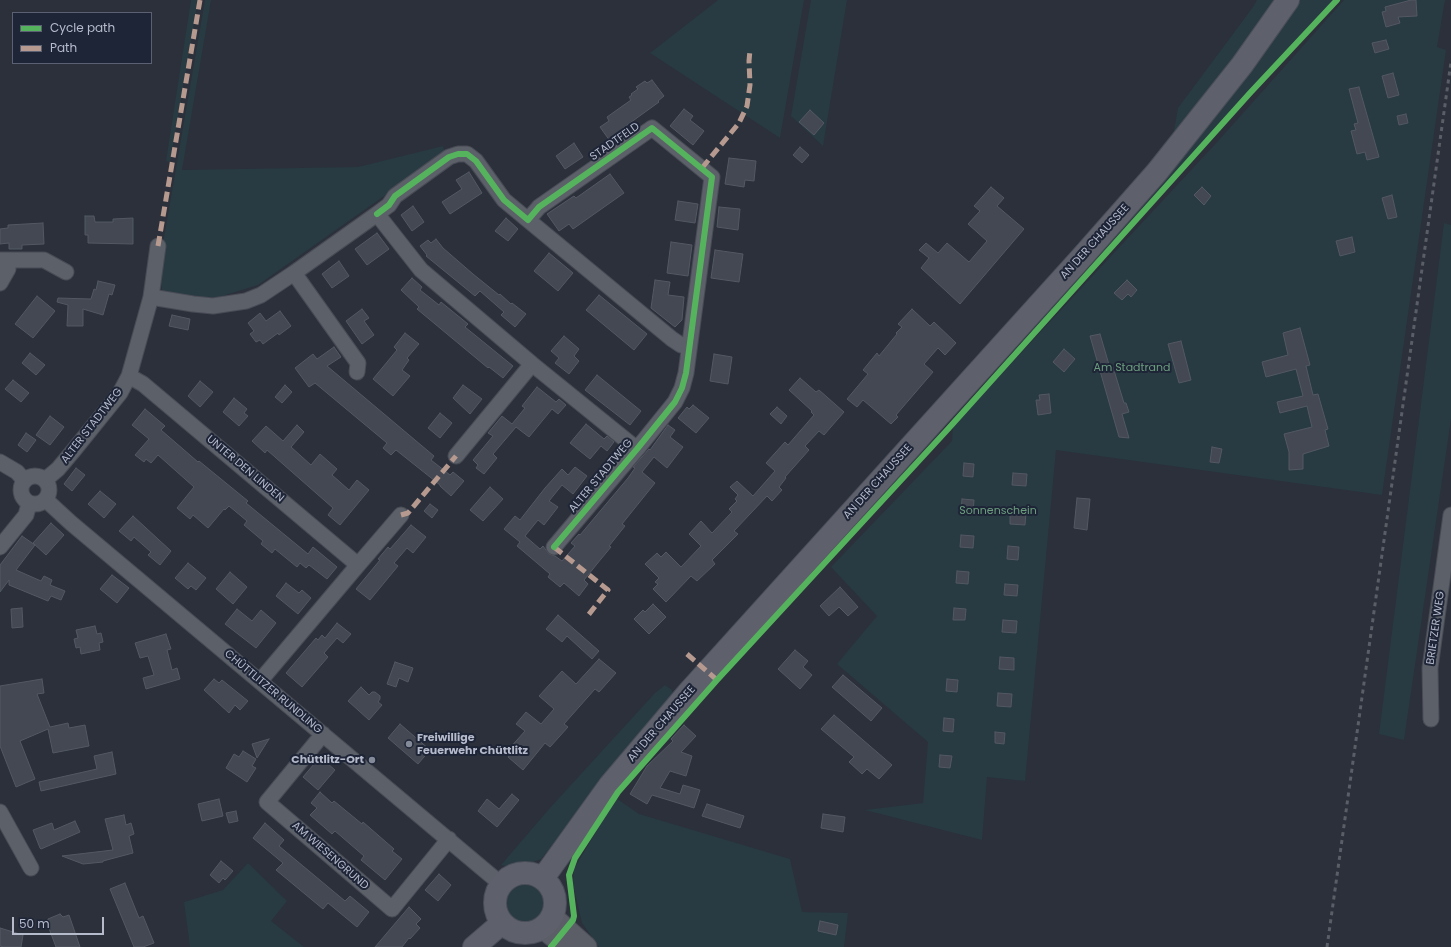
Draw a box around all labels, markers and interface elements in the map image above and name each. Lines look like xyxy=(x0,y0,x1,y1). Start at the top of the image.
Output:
legend xyxy=(12,12,152,64)
text: Cycle path xyxy=(50,19,115,36)
text: Path xyxy=(50,39,77,56)
street label: STADTFELD xyxy=(588,120,642,164)
street label: AN DER CHAUSSEE xyxy=(1058,202,1132,282)
park label: Am Stadtrand xyxy=(1093,361,1171,375)
street label: ALTER STADTWEG xyxy=(59,386,125,466)
street label: UNTER DEN LINDEN xyxy=(204,433,286,505)
street label: ALTER STADTWEG xyxy=(566,437,636,515)
street label: AN DER CHAUSSEE xyxy=(841,442,915,522)
park label: Sonnenschein xyxy=(959,504,1037,518)
street label: BRIETZER WEG xyxy=(1424,590,1448,666)
street label: CHÜTTLITZER RUNDLING xyxy=(221,647,325,737)
street label: AN DER CHAUSSEE xyxy=(625,683,699,765)
place label: Freiwillige Feuerwehr Chüttlitz xyxy=(417,731,528,757)
marker: Freiwillige Feuerwehr Chüttlitz xyxy=(404,739,414,749)
place label: Chüttlitz-Ort xyxy=(291,753,364,767)
marker: Chüttlitz-Ort xyxy=(367,755,377,765)
street label: AM WIESENGRUND xyxy=(289,819,371,893)
scale bar xyxy=(14,909,106,935)
text: 50 m xyxy=(19,915,50,932)

